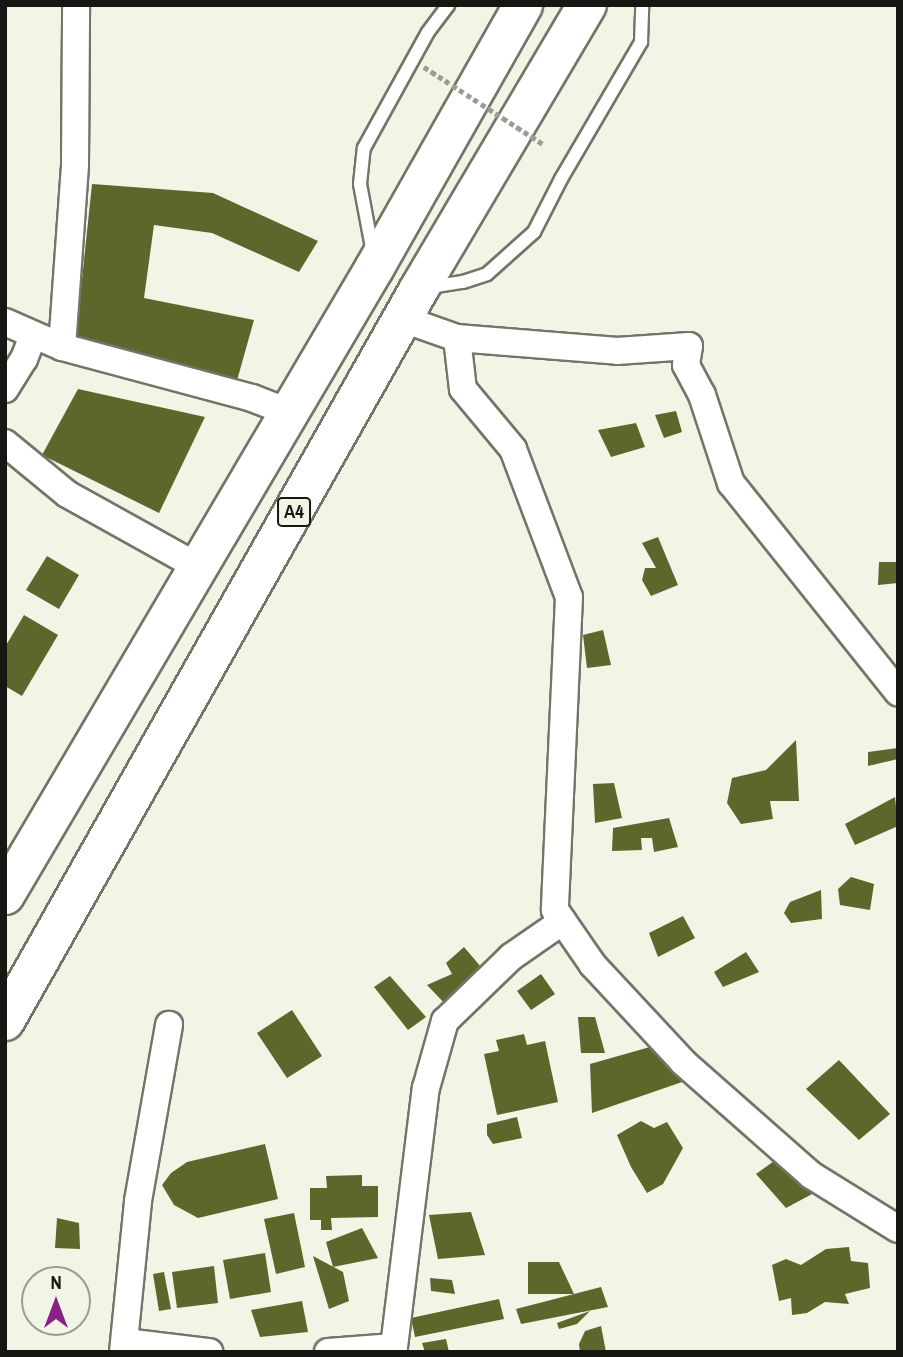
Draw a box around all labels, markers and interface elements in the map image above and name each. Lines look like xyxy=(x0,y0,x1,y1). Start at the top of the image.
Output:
road number: A4 xyxy=(276,496,312,527)
north arrow xyxy=(21,1266,91,1336)
text: N xyxy=(50,1269,62,1295)

